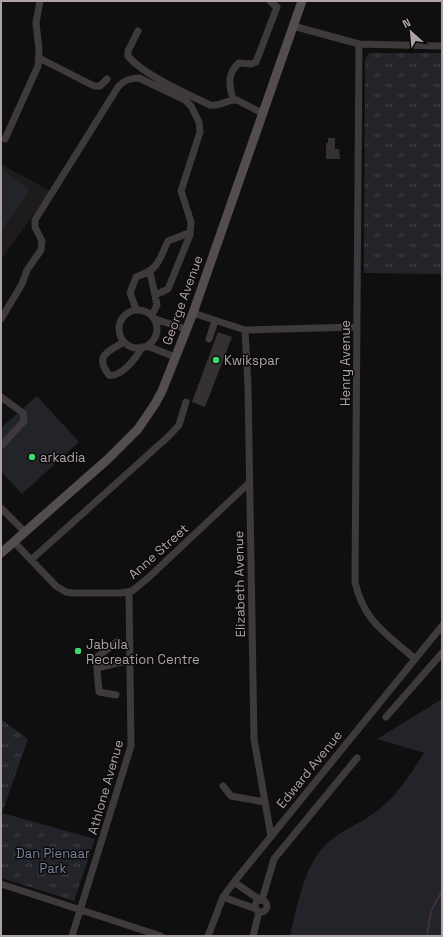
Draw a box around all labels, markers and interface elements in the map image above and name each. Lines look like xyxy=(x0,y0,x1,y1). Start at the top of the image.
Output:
north arrow xyxy=(391,12,431,52)
text: N xyxy=(400,15,413,31)
street label: George Avenue xyxy=(158,253,207,347)
street label: Henry Avenue xyxy=(337,320,354,406)
place label: Kwikspar xyxy=(224,352,280,369)
marker: Kwikspar xyxy=(211,355,221,365)
place label: arkadia xyxy=(40,449,86,466)
marker: arkadia xyxy=(27,452,37,462)
street label: Anne Street xyxy=(125,520,192,583)
street label: Elizabeth Avenue xyxy=(230,530,249,638)
place label: Jabula Recreation Centre xyxy=(86,636,200,668)
marker: Jabula Recreation Centre xyxy=(73,646,83,656)
street label: Edward Avenue xyxy=(273,727,346,812)
street label: Athlone Avenue xyxy=(84,738,127,837)
park label: Dan Pienaar Park xyxy=(16,845,90,877)

